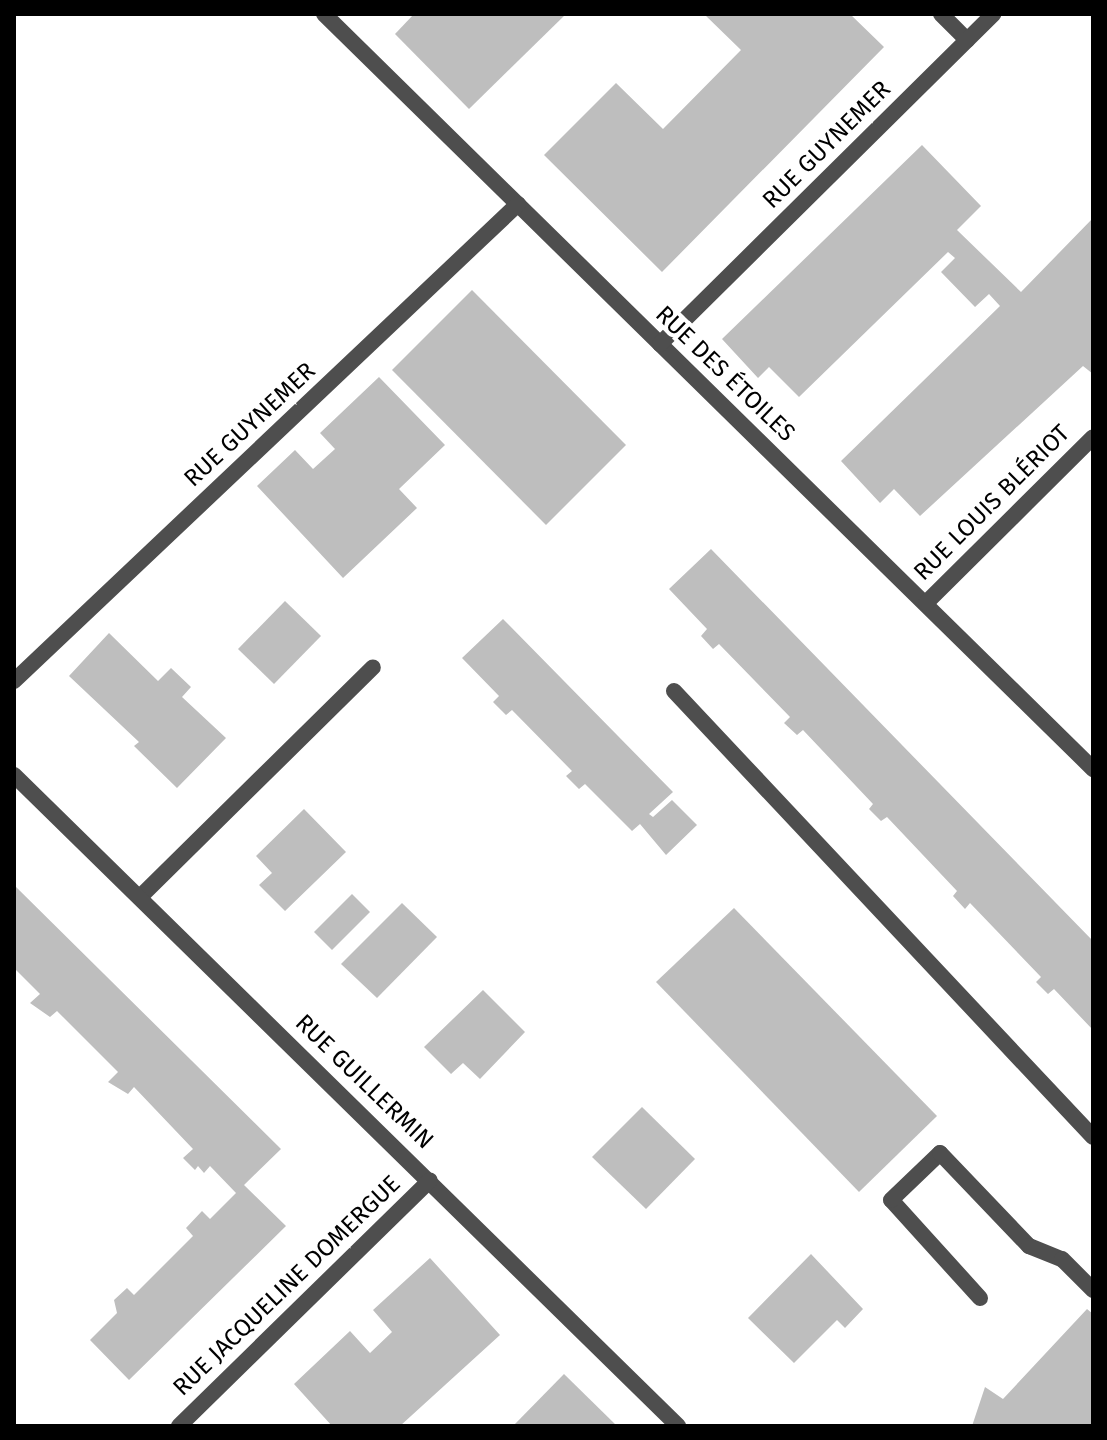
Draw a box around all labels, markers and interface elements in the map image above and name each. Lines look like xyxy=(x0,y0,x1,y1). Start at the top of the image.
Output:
street label: RUE GUYNEMER xyxy=(757,75,897,215)
street label: RUE DES ÉTOILES xyxy=(649,300,801,448)
street label: RUE GUYNEMER xyxy=(178,357,322,493)
street label: RUE LOUIS BLÉRIOT xyxy=(908,419,1076,587)
street label: RUE GUILLERMIN xyxy=(289,1009,439,1155)
street label: RUE JACQUELINE DOMERGUE xyxy=(167,1170,407,1402)

